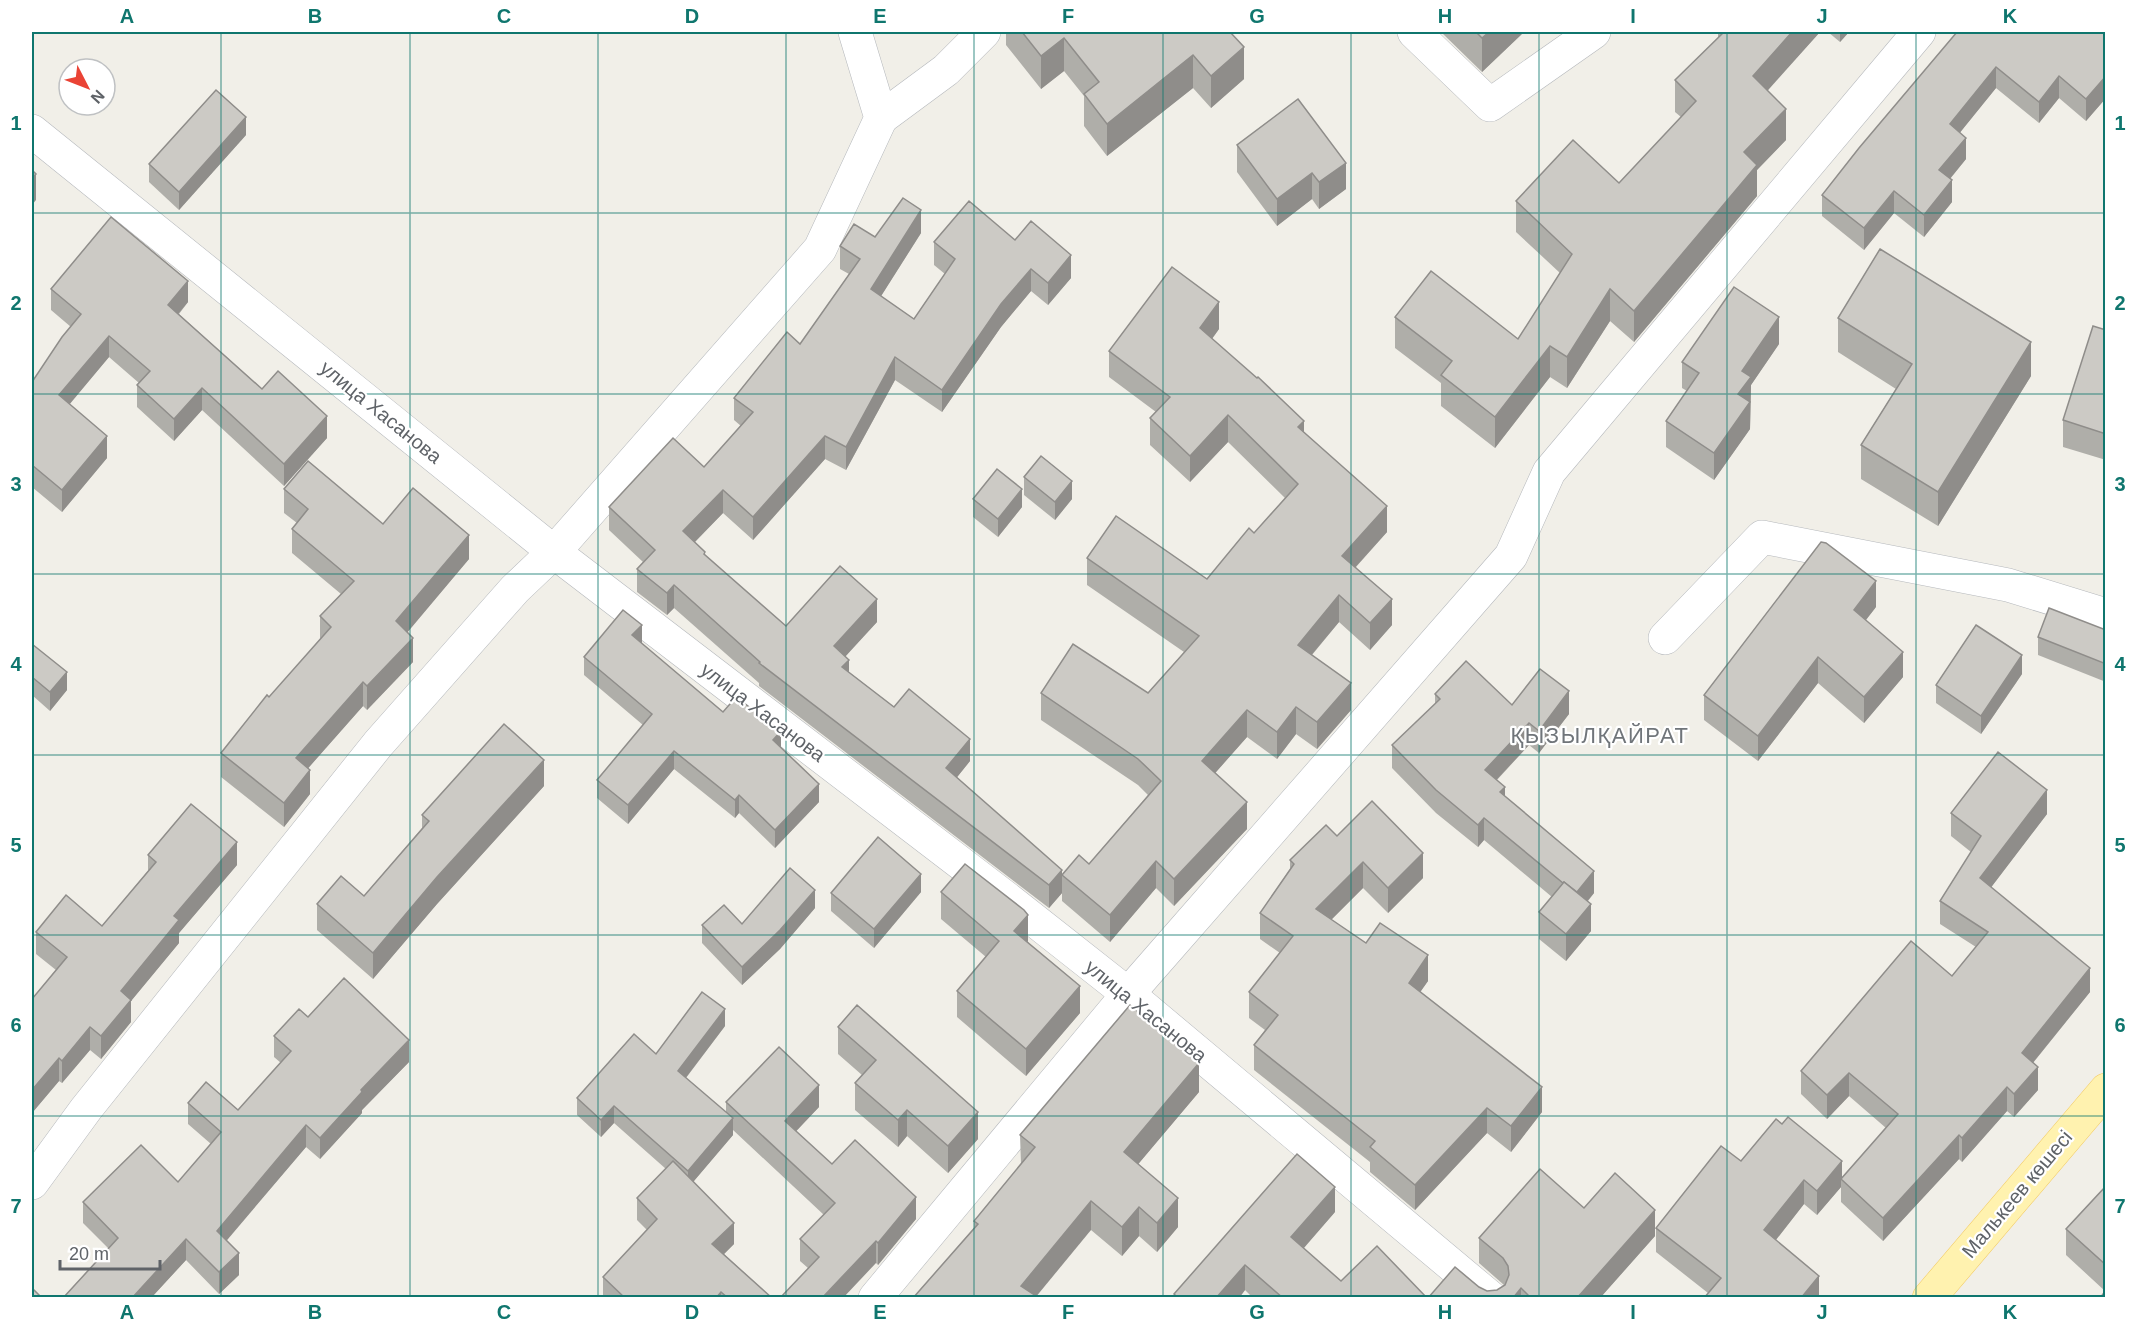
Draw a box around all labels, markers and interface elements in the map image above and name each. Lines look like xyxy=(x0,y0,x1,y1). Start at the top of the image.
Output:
text: A xyxy=(120,5,134,27)
text: B xyxy=(308,5,322,27)
text: C xyxy=(497,5,511,27)
text: D xyxy=(685,5,699,27)
text: E xyxy=(873,5,887,27)
text: F xyxy=(1062,5,1074,27)
text: G xyxy=(1249,5,1265,27)
text: H xyxy=(1438,5,1452,27)
text: I xyxy=(1630,5,1636,27)
text: J xyxy=(1816,5,1828,27)
text: K xyxy=(2003,5,2018,27)
north arrow xyxy=(57,57,117,117)
text: N xyxy=(88,87,108,107)
text: 1 xyxy=(10,112,22,134)
text: 1 xyxy=(2114,112,2126,134)
text: 2 xyxy=(10,292,22,314)
text: 2 xyxy=(2114,292,2126,314)
street label: улица Хасанова xyxy=(316,356,447,468)
text: 3 xyxy=(10,473,22,495)
text: 3 xyxy=(2114,473,2126,495)
text: 4 xyxy=(10,653,22,675)
text: 4 xyxy=(2114,653,2126,675)
street label: улица Хасанова xyxy=(697,658,830,766)
district label: ҚЫЗЫЛҚАЙРАТ xyxy=(1511,723,1689,748)
text: 5 xyxy=(10,834,22,856)
text: 5 xyxy=(2114,834,2126,856)
street label: улица Хасанова xyxy=(1081,955,1212,1067)
text: 6 xyxy=(10,1014,22,1036)
text: 6 xyxy=(2114,1014,2126,1036)
street label: Малькеев көшесі xyxy=(1957,1126,2077,1262)
text: 7 xyxy=(10,1195,22,1217)
text: 7 xyxy=(2114,1195,2126,1217)
scale bar xyxy=(60,1233,160,1271)
text: 20 m xyxy=(69,1244,109,1264)
text: A xyxy=(120,1301,134,1323)
text: B xyxy=(308,1301,322,1323)
text: C xyxy=(497,1301,511,1323)
text: D xyxy=(685,1301,699,1323)
text: E xyxy=(873,1301,887,1323)
text: F xyxy=(1062,1301,1074,1323)
text: G xyxy=(1249,1301,1265,1323)
text: H xyxy=(1438,1301,1452,1323)
text: I xyxy=(1630,1301,1636,1323)
text: J xyxy=(1816,1301,1828,1323)
text: K xyxy=(2003,1301,2018,1323)

